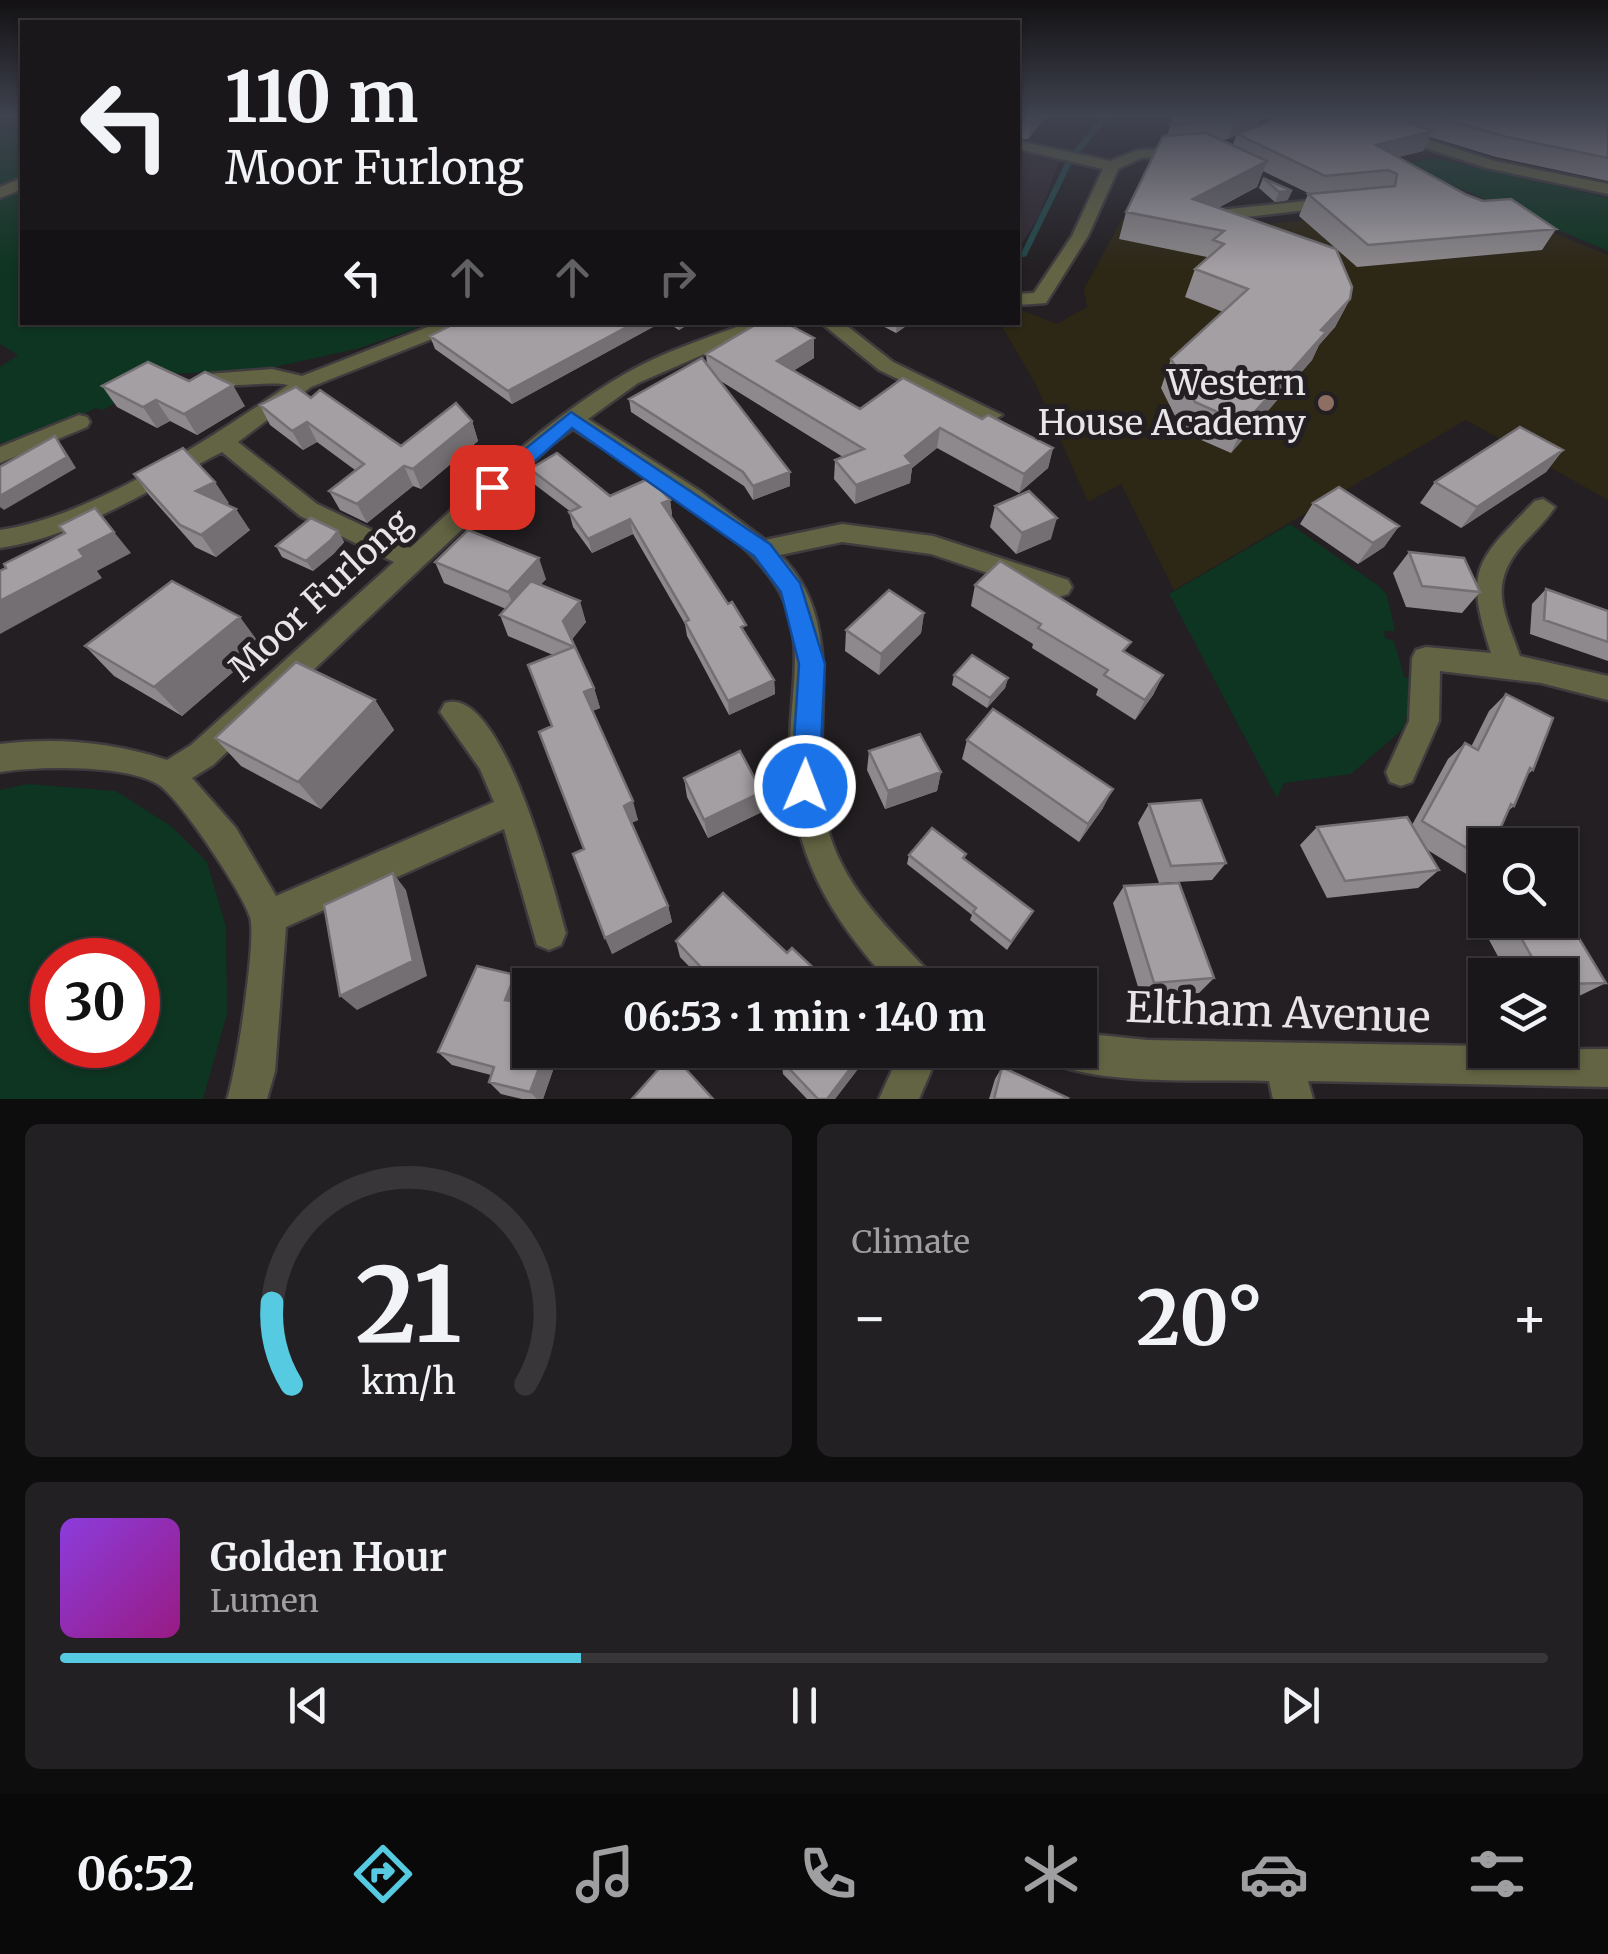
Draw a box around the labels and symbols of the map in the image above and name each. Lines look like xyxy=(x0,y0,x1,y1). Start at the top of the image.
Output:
place label: Western House Academy xyxy=(1038,361,1307,445)
marker: Western House Academy xyxy=(1315,392,1337,414)
pin xyxy=(450,445,535,530)
street label: Moor Furlong xyxy=(220,500,420,690)
position arrow xyxy=(753,734,857,838)
speed limit sign: 30 xyxy=(30,938,160,1068)
street label: Eltham Avenue xyxy=(1125,981,1431,1043)

